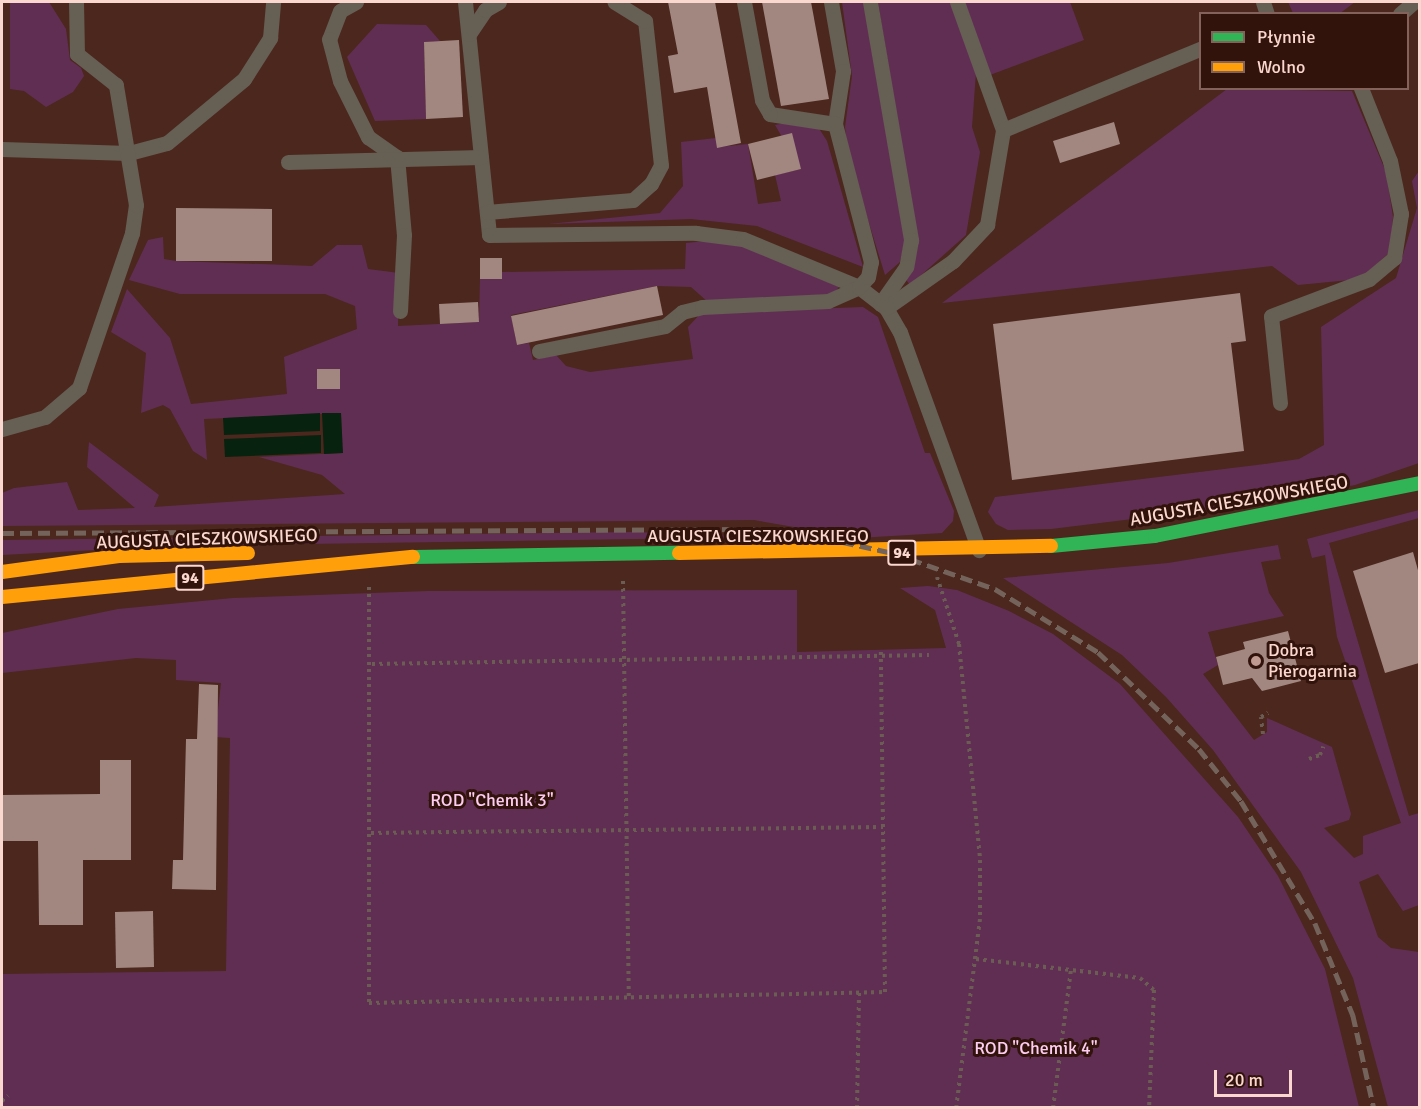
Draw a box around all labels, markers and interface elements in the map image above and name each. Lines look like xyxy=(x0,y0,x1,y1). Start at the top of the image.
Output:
legend xyxy=(1199,12,1409,90)
text: Płynnie xyxy=(1257,26,1315,48)
text: Wolno xyxy=(1257,56,1305,78)
street label: AUGUSTA CIESZKOWSKIEGO xyxy=(1128,471,1350,531)
street label: AUGUSTA CIESZKOWSKIEGO xyxy=(96,524,318,554)
street label: AUGUSTA CIESZKOWSKIEGO xyxy=(647,525,869,547)
road number: 94 xyxy=(887,540,917,566)
road number: 94 xyxy=(175,565,205,591)
place label: Dobra Pierogarnia xyxy=(1268,640,1357,682)
marker: Dobra Pierogarnia xyxy=(1249,654,1263,668)
park label: ROD "Chemik 3" xyxy=(430,789,554,811)
park label: ROD "Chemik 4" xyxy=(974,1037,1098,1059)
scale bar xyxy=(1217,1058,1295,1096)
text: 20 m xyxy=(1225,1069,1263,1091)

